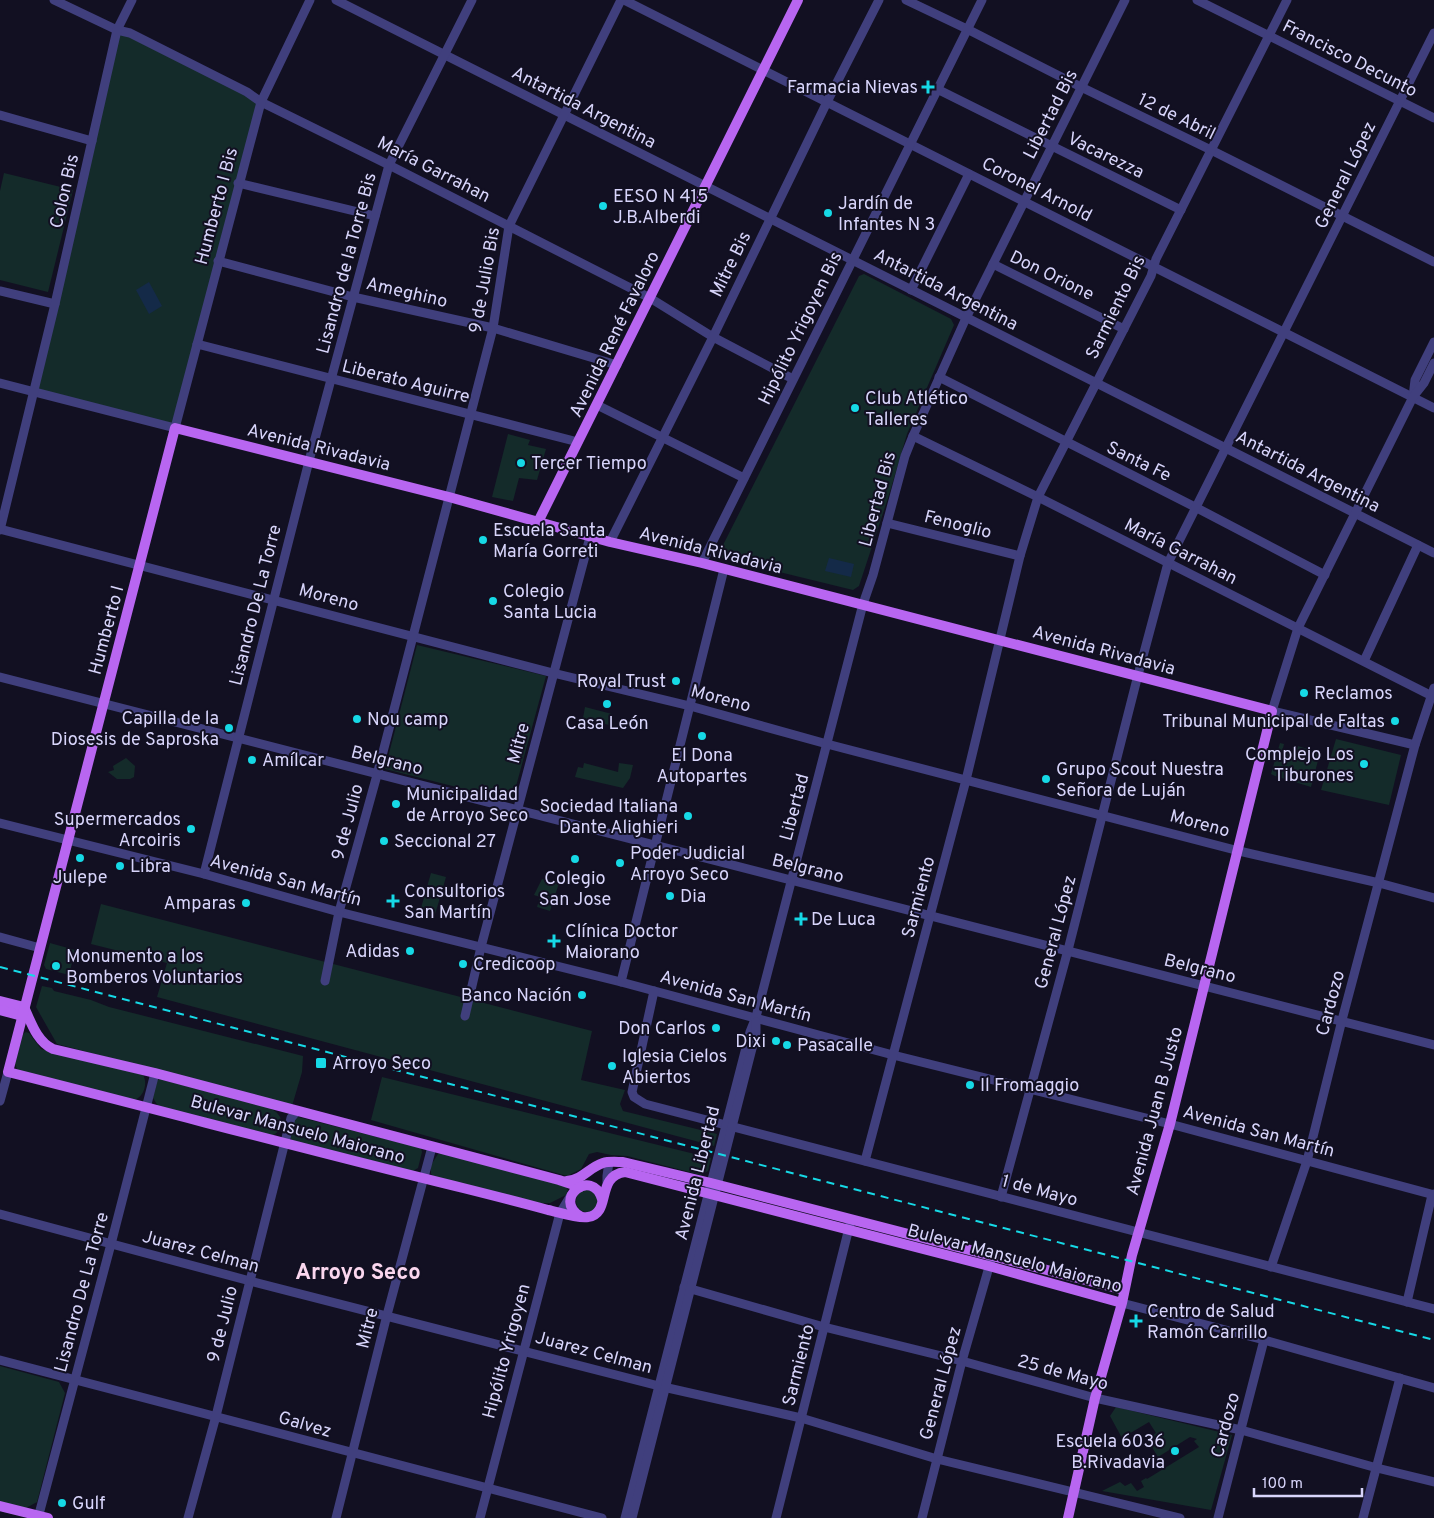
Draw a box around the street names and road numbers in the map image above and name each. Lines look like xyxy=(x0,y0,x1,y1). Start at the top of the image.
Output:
street label: Francisco Decunto xyxy=(1278,15,1421,103)
street label: Antartida Argentina xyxy=(507,62,659,155)
street label: Libertad Bis xyxy=(1019,66,1084,163)
street label: 12 de Abril xyxy=(1134,89,1219,146)
street label: General López xyxy=(1310,118,1382,233)
street label: Vacarezza xyxy=(1063,128,1147,185)
street label: María Garrahan xyxy=(373,132,494,209)
street label: Humberto I Bis xyxy=(191,145,244,268)
street label: Colon Bis xyxy=(46,152,85,231)
street label: Coronel Arnold xyxy=(977,153,1095,228)
street label: Lisandro de la Torre Bis xyxy=(312,170,383,357)
street label: 9 de Julio Bis xyxy=(465,225,506,335)
street label: Mitre Bis xyxy=(706,228,757,301)
street label: Antartida Argentina xyxy=(869,244,1021,337)
street label: Don Orione xyxy=(1005,246,1097,307)
street label: Avenida René Favaloro xyxy=(565,248,666,422)
street label: Hipólito Yrigoyen Bis xyxy=(754,248,849,409)
street label: Sarmiento Bis xyxy=(1081,252,1151,363)
street label: Ameghino xyxy=(364,273,450,314)
street label: Liberato Aguirre xyxy=(339,355,472,409)
street label: Avenida Rivadavia xyxy=(245,420,393,477)
street label: Antartida Argentina xyxy=(1231,426,1383,519)
street label: Santa Fe xyxy=(1102,437,1174,488)
street label: Libertad Bis xyxy=(855,449,902,550)
street label: Fenoglio xyxy=(922,506,994,545)
street label: María Garrahan xyxy=(1120,514,1241,591)
street label: Lisandro De La Torre xyxy=(225,523,288,688)
street label: Avenida Rivadavia xyxy=(637,523,785,580)
street label: Moreno xyxy=(296,579,361,617)
street label: Humberto I xyxy=(84,583,130,678)
street label: Avenida Rivadavia xyxy=(1030,621,1177,682)
street label: Moreno xyxy=(688,680,753,718)
street label: Mitre xyxy=(503,720,536,766)
street label: Belgrano xyxy=(348,741,425,781)
street label: Libertad xyxy=(775,771,815,844)
street label: 9 de Julio xyxy=(327,782,370,863)
street label: Moreno xyxy=(1167,805,1232,843)
street label: Belgrano xyxy=(769,849,846,889)
street label: Avenida San Martín xyxy=(207,850,364,913)
street label: Sarmiento xyxy=(898,854,941,941)
street label: General López xyxy=(1030,873,1083,992)
street label: Belgrano xyxy=(1161,949,1238,989)
street label: Avenida San Martín xyxy=(657,966,814,1029)
street label: Cardozo xyxy=(1312,968,1351,1039)
street label: Avenida Juan B Justo xyxy=(1122,1024,1189,1198)
street label: Bulevar Mansuelo Maiorano xyxy=(188,1091,407,1170)
street label: Avenida San Martín xyxy=(1180,1101,1337,1164)
street label: Avenida Libertad xyxy=(671,1104,726,1243)
street label: 1 de Mayo xyxy=(999,1170,1080,1213)
street label: Lisandro De La Torre xyxy=(50,1210,115,1375)
street label: Bulevar Mansuelo Maiorano xyxy=(905,1220,1124,1299)
street label: Juarez Celman xyxy=(139,1226,262,1279)
street label: Hipólito Yrigoyen xyxy=(478,1281,537,1421)
street label: 9 de Julio xyxy=(203,1284,244,1365)
street label: Mitre xyxy=(352,1306,385,1351)
street label: Sarmiento xyxy=(778,1322,821,1409)
street label: General López xyxy=(915,1324,968,1443)
street label: Juarez Celman xyxy=(532,1327,655,1380)
street label: 25 de Mayo xyxy=(1015,1350,1111,1397)
street label: Cardozo xyxy=(1207,1390,1246,1461)
street label: Galvez xyxy=(275,1407,334,1444)

